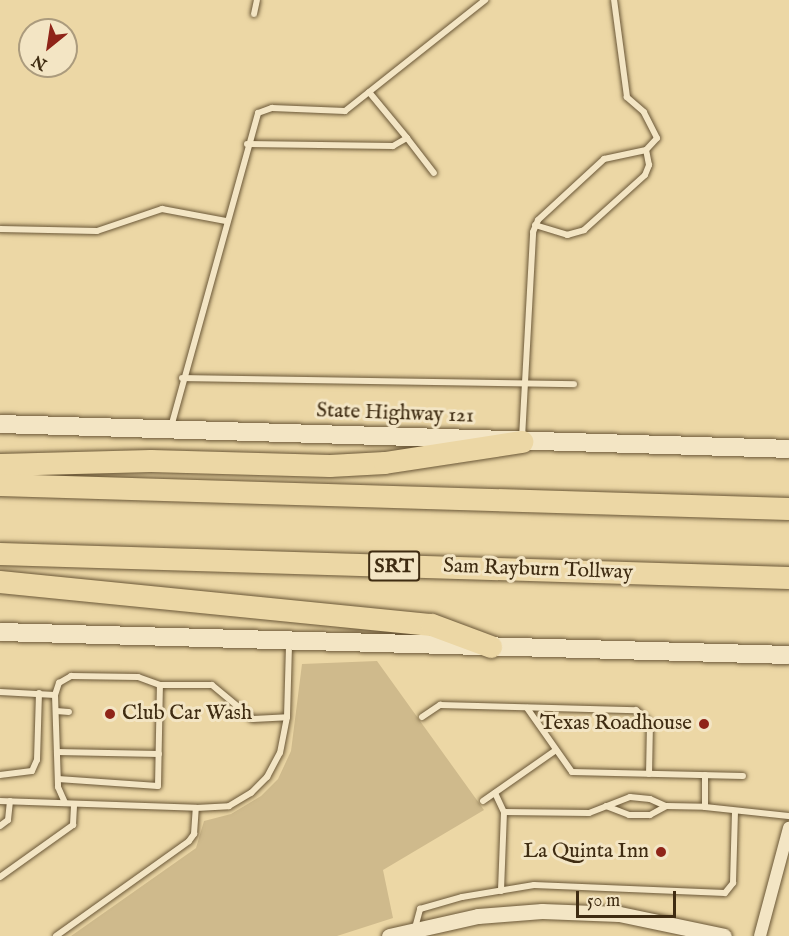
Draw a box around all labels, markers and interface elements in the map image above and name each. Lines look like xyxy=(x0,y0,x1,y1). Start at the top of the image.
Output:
north arrow xyxy=(18,18,78,78)
text: N xyxy=(29,50,51,74)
street label: State Highway 121 xyxy=(316,399,474,429)
road number: SRT xyxy=(367,549,421,583)
street label: Sam Rayburn Tollway xyxy=(443,554,633,586)
place label: Club Car Wash xyxy=(122,701,252,727)
marker: Club Car Wash xyxy=(103,707,117,721)
place label: Texas Roadhouse xyxy=(540,711,692,737)
marker: Texas Roadhouse xyxy=(697,717,711,731)
place label: La Quinta Inn xyxy=(523,839,649,865)
marker: La Quinta Inn xyxy=(654,845,668,859)
scale bar xyxy=(579,879,680,917)
text: 50 m xyxy=(587,890,620,913)

